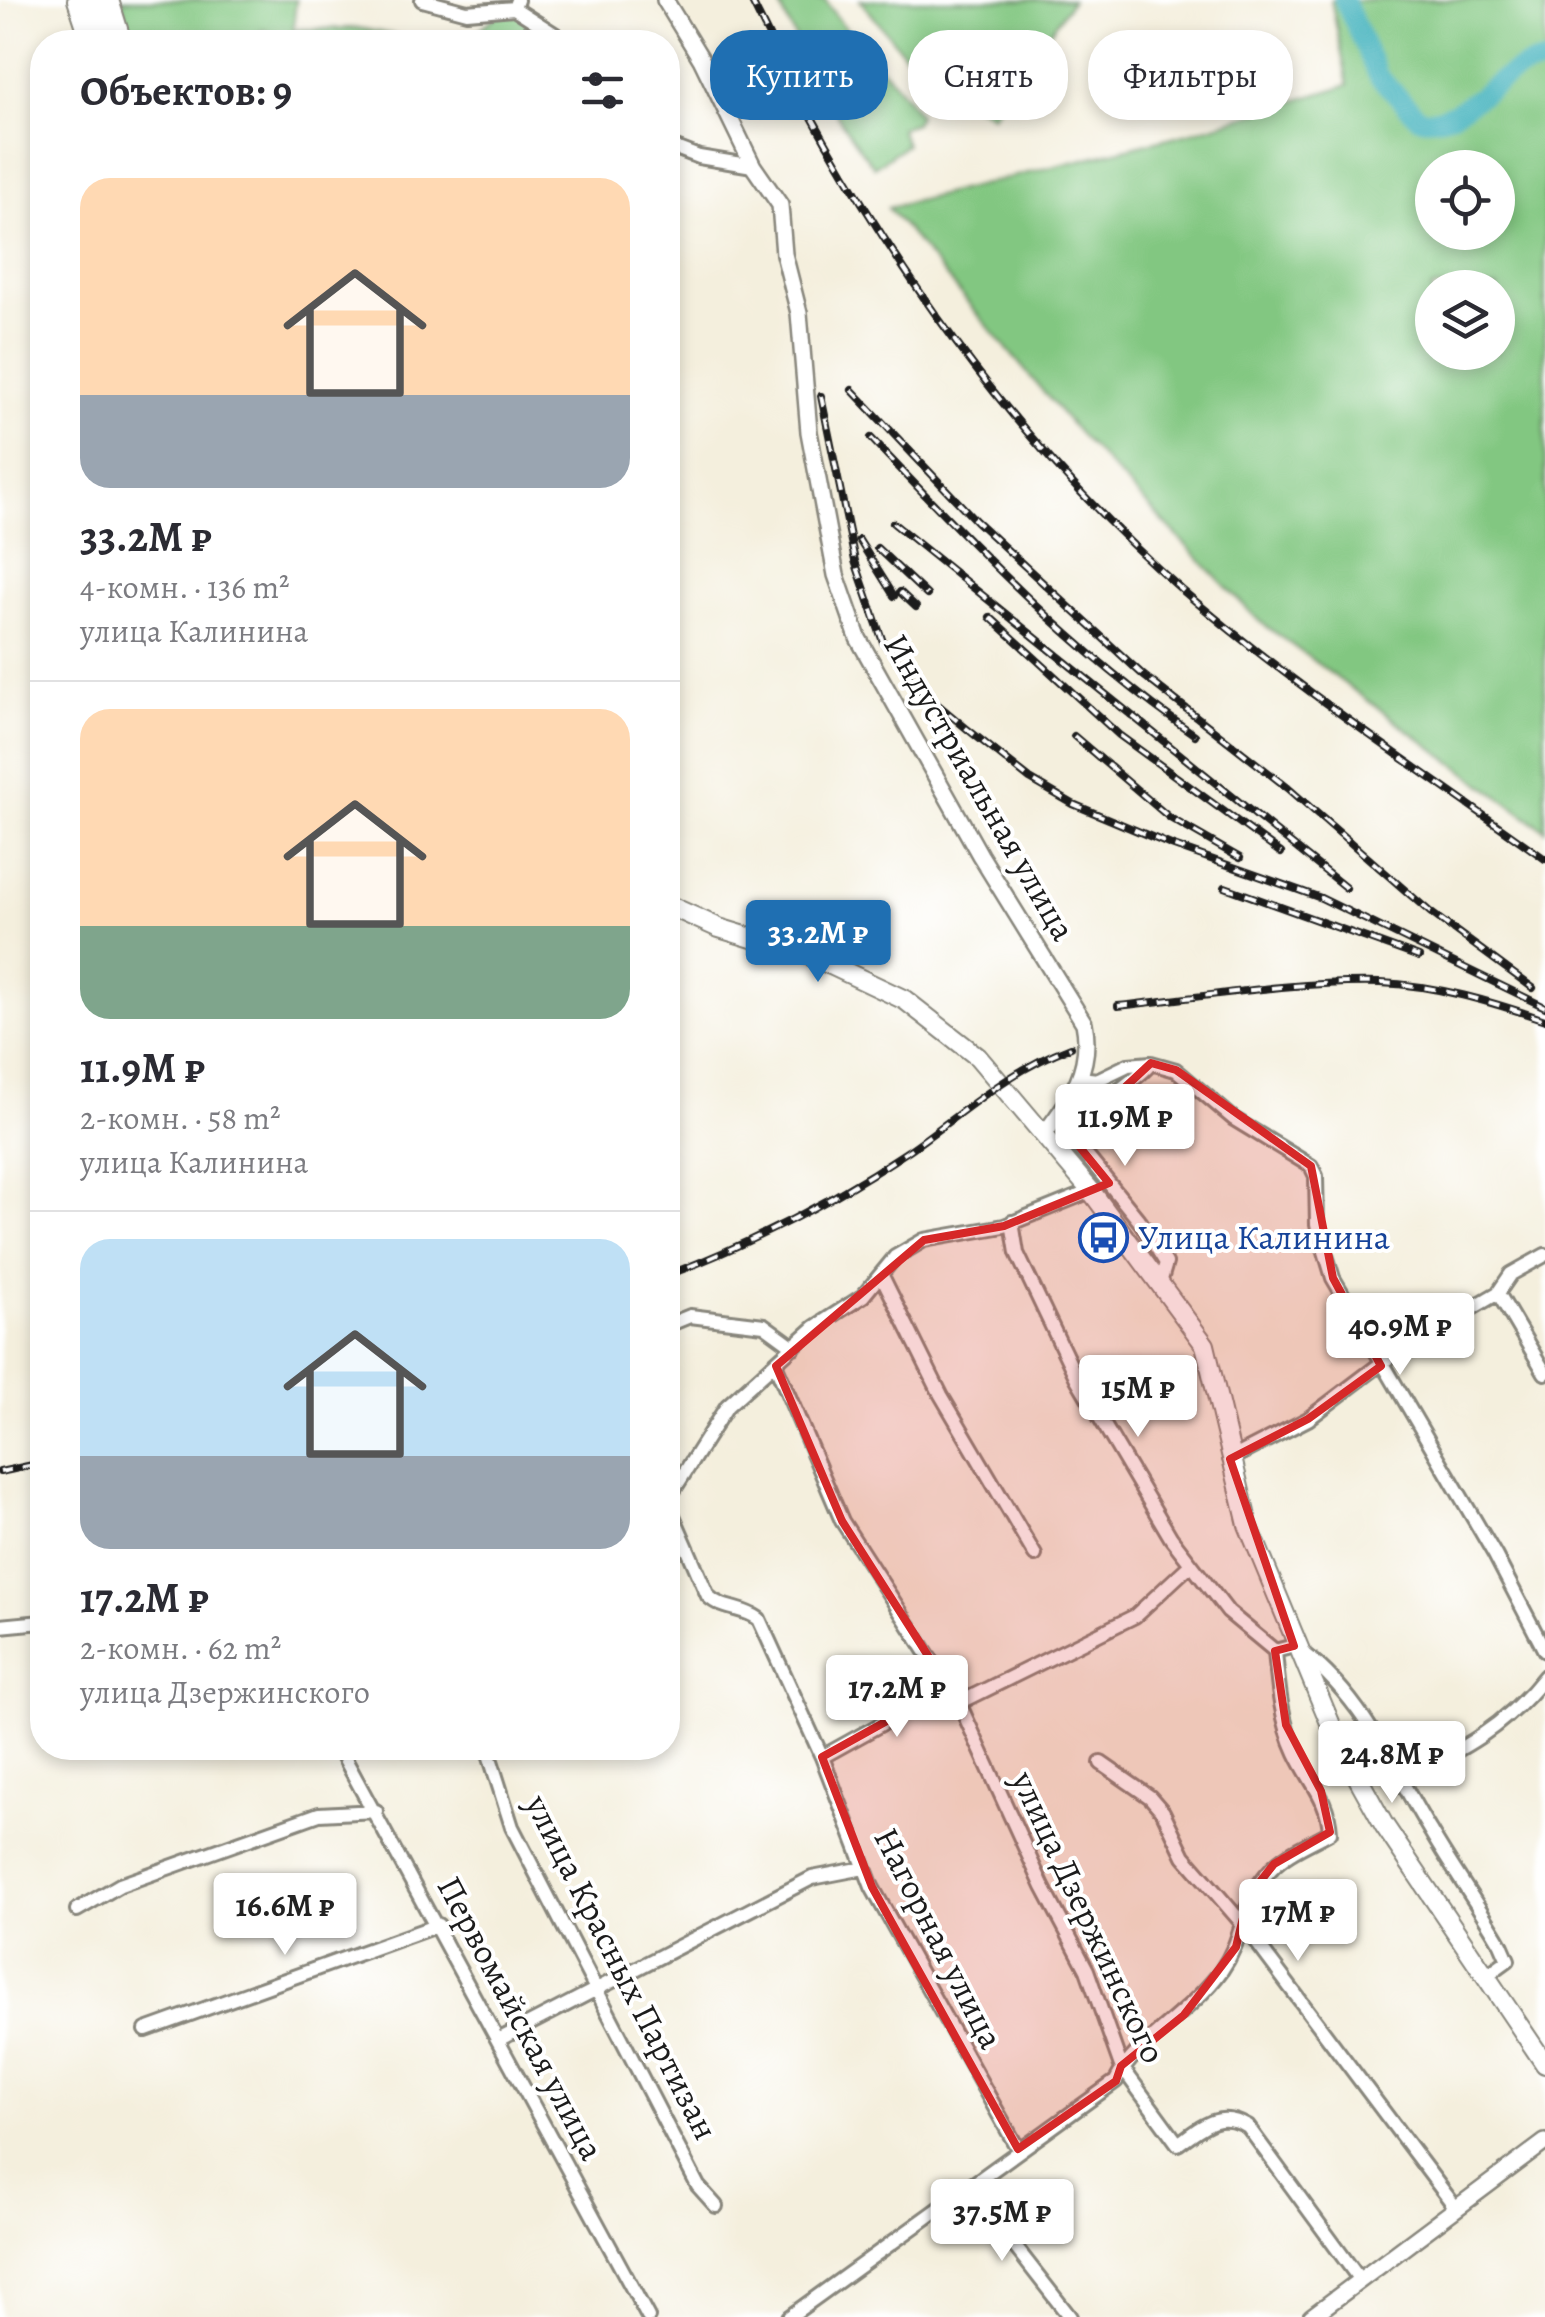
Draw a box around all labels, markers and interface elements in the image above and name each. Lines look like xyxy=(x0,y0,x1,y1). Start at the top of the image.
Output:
chip: Купить xyxy=(710,30,888,120)
chip: Снять xyxy=(908,30,1068,120)
chip: Фильтры xyxy=(1088,30,1293,120)
text: Объектов: 9 xyxy=(80,62,292,119)
icon: filters xyxy=(575,63,630,118)
map controls xyxy=(1415,150,1515,370)
button: locate xyxy=(1415,150,1515,250)
icon: home xyxy=(265,243,445,423)
button: layers xyxy=(1415,270,1515,370)
text: 33.2M ₽ xyxy=(80,508,212,565)
text: 4-комн. · 136 m² xyxy=(80,565,290,609)
text: улица Калинина xyxy=(80,609,308,653)
street label: Индустриальная улица xyxy=(872,625,1088,949)
icon: home xyxy=(265,774,445,954)
pin: 33.2M ₽ xyxy=(726,900,910,985)
text: 33.2M ₽ xyxy=(768,910,868,954)
text: 11.9M ₽ xyxy=(80,1039,205,1096)
pin: 11.9M ₽ xyxy=(1033,1084,1217,1169)
text: 11.9M ₽ xyxy=(1077,1094,1173,1138)
text: 2-комн. · 58 m² xyxy=(80,1096,280,1140)
text: улица Калинина xyxy=(80,1140,308,1184)
bus stop icon: Улица Калинина xyxy=(1077,1211,1129,1263)
place label: Улица Калинина xyxy=(1138,1213,1390,1261)
pin: 40.9M ₽ xyxy=(1308,1293,1492,1378)
text: 40.9M ₽ xyxy=(1348,1303,1452,1347)
icon: home xyxy=(265,1304,445,1484)
pin: 15M ₽ xyxy=(1068,1355,1208,1440)
text: 15M ₽ xyxy=(1101,1365,1175,1409)
text: 17.2M ₽ xyxy=(80,1569,209,1626)
text: 2-комн. · 62 m² xyxy=(80,1626,281,1670)
pin: 17.2M ₽ xyxy=(805,1655,989,1740)
text: 17.2M ₽ xyxy=(848,1665,946,1709)
text: улица Дзержинского xyxy=(80,1670,370,1714)
pin: 24.8M ₽ xyxy=(1300,1721,1484,1806)
text: 24.8M ₽ xyxy=(1340,1731,1444,1775)
street label: улица Дзержинского xyxy=(1000,1762,1178,2071)
street label: улица Красных Партизан xyxy=(514,1785,730,2148)
street label: Нагорная улица xyxy=(863,1819,1015,2057)
street label: Первомайская улица xyxy=(426,1868,616,2168)
pin: 16.6M ₽ xyxy=(193,1873,377,1958)
pin: 17M ₽ xyxy=(1228,1879,1368,1964)
text: 16.6M ₽ xyxy=(236,1883,334,1927)
text: 17M ₽ xyxy=(1261,1889,1335,1933)
pin: 37.5M ₽ xyxy=(910,2179,1094,2264)
text: 37.5M ₽ xyxy=(953,2189,1051,2233)

